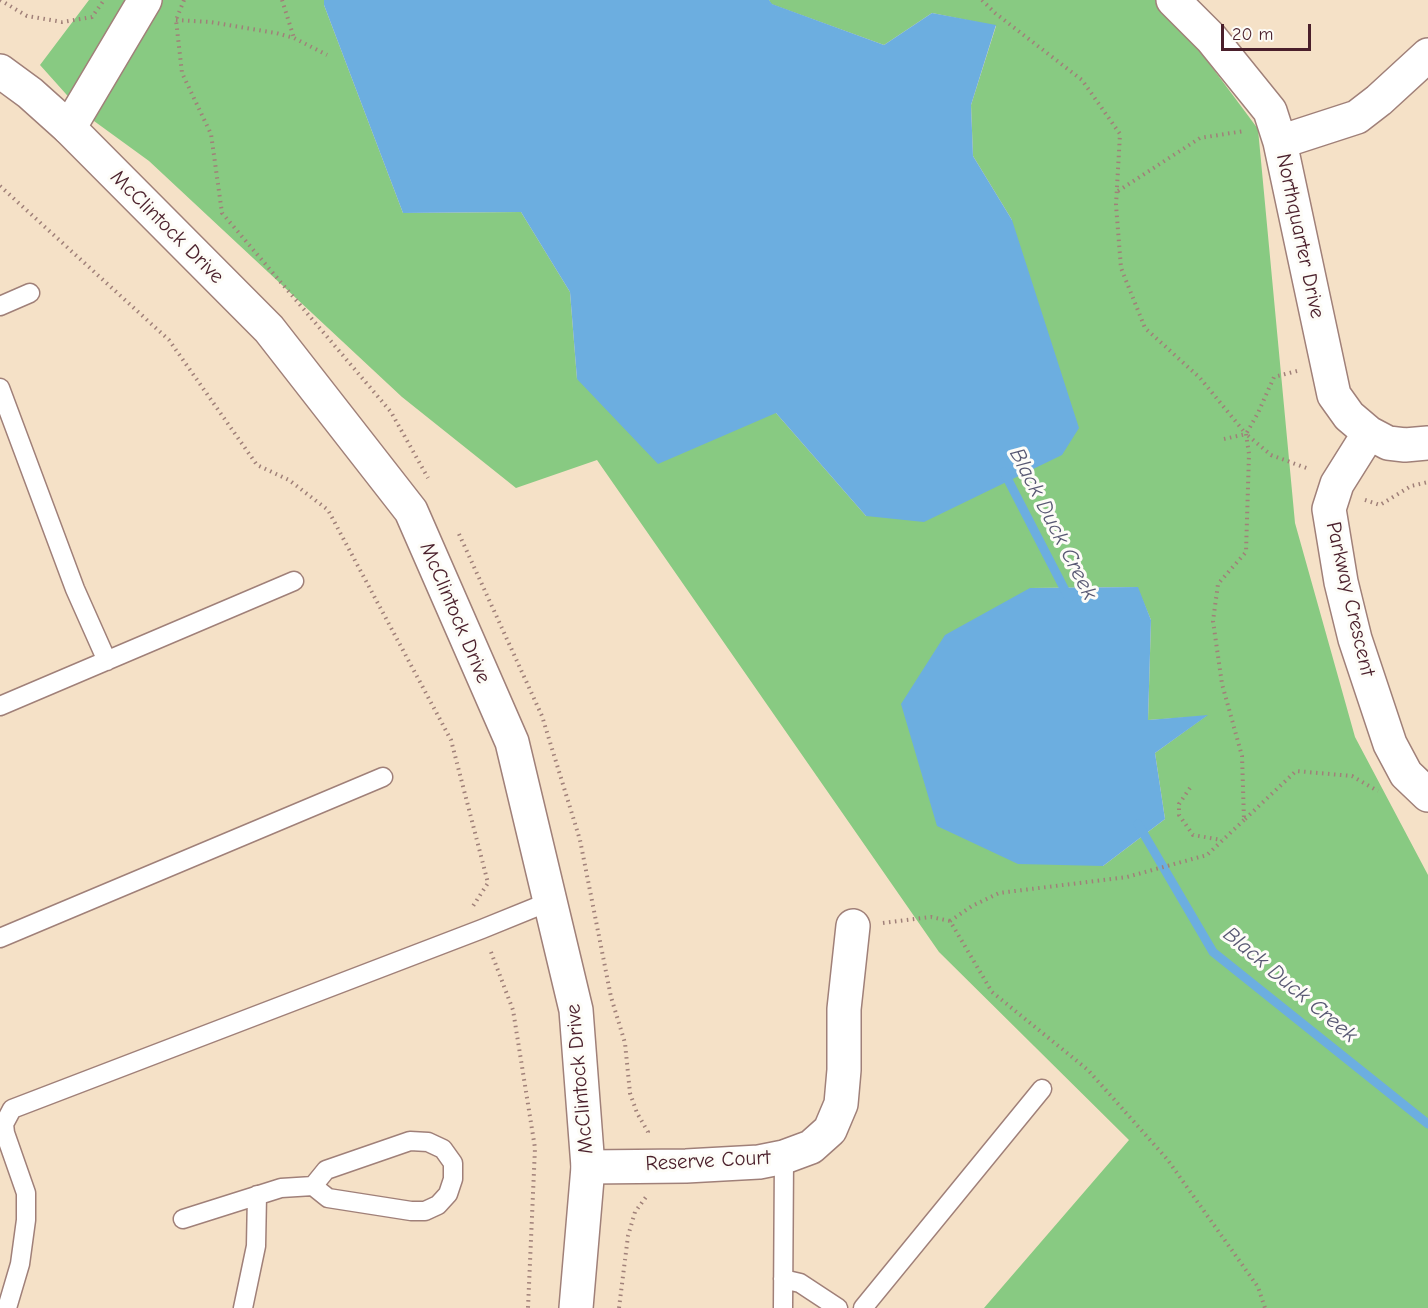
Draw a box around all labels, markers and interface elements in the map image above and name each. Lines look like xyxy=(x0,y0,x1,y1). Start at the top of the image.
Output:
scale bar xyxy=(1224,12,1314,50)
text: 20 m xyxy=(1232,24,1273,45)
street label: Northquarter Drive xyxy=(1270,151,1330,321)
street label: McClintock Drive xyxy=(105,165,229,289)
water label: Black Duck Creek xyxy=(1003,444,1103,604)
street label: Parkway Crescent xyxy=(1320,519,1380,679)
street label: McClintock Drive xyxy=(414,539,496,687)
water label: Black Duck Creek xyxy=(1218,921,1362,1049)
street label: McClintock Drive xyxy=(561,1003,599,1155)
street label: Reserve Court xyxy=(645,1145,771,1177)

